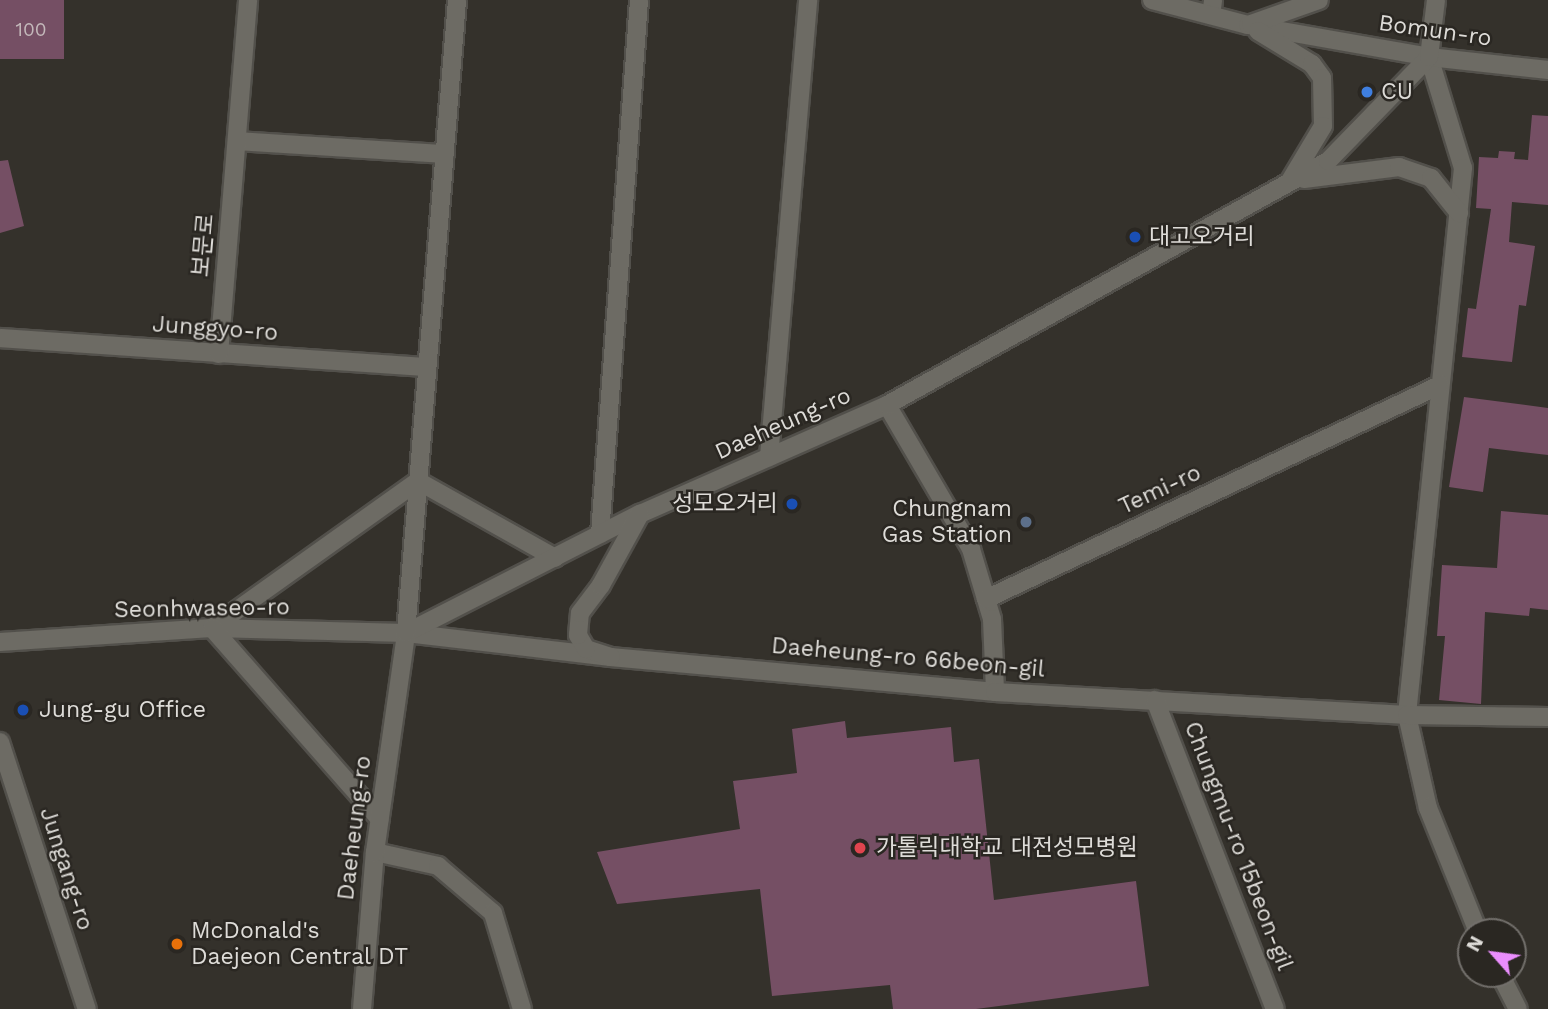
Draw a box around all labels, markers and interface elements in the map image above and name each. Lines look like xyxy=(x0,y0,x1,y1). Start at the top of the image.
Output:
street label: Bomun-ro xyxy=(1377,9,1493,53)
house number: 100 xyxy=(15,19,47,41)
place label: CU xyxy=(1381,78,1413,106)
marker: CU xyxy=(1359,84,1375,100)
street label: 보문로 xyxy=(187,212,221,278)
place label: 대고오거리 xyxy=(1149,223,1255,251)
marker: 대고오거리 xyxy=(1127,229,1143,245)
street label: Junggyo-ro xyxy=(151,311,279,347)
street label: Daeheung-ro xyxy=(711,382,855,466)
street label: Temi-ro xyxy=(1115,459,1205,521)
place label: 성모오거리 xyxy=(672,490,778,518)
place label: Chungnam Gas Station xyxy=(882,495,1012,549)
marker: 성모오거리 xyxy=(784,496,800,512)
marker: Chungnam Gas Station xyxy=(1018,514,1034,530)
street label: Seonhwaseo-ro xyxy=(114,594,290,624)
street label: Daeheung-ro 66beon-gil xyxy=(770,632,1046,684)
place label: Jung-gu Office xyxy=(39,696,206,724)
marker: Jung-gu Office xyxy=(13,700,33,720)
street label: Chungmu-ro 15beon-gil xyxy=(1178,718,1298,974)
street label: Daeheung-ro xyxy=(332,754,378,902)
street label: Jungang-ro xyxy=(33,804,99,934)
place label: 가톨릭대학교 대전성모병원 xyxy=(876,834,1138,862)
marker: 가톨릭대학교 대전성모병원 xyxy=(850,838,870,858)
place label: McDonald's Daejeon Central DT xyxy=(191,917,409,971)
north arrow xyxy=(1457,918,1527,988)
text: N xyxy=(1461,932,1488,955)
marker: McDonald's Daejeon Central DT xyxy=(169,936,185,952)

